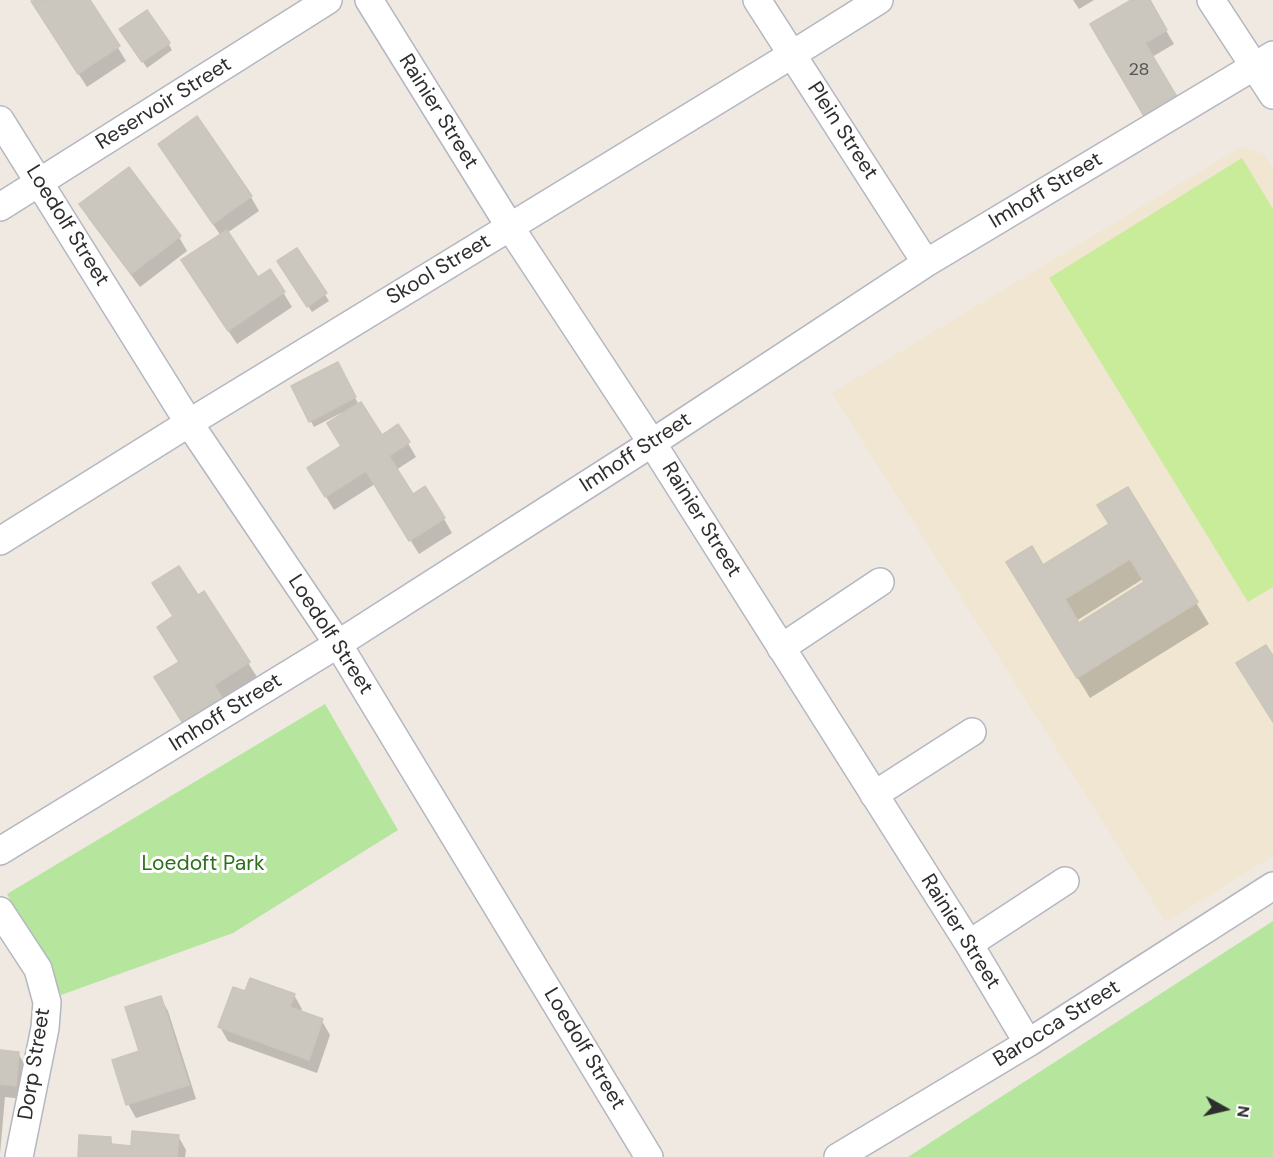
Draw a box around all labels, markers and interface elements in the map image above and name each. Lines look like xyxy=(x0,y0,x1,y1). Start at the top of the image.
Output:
street label: Rainier Street xyxy=(393,50,483,174)
street label: Reservoir Street xyxy=(92,52,236,156)
house number: 28 xyxy=(1128,59,1150,81)
street label: Plein Street xyxy=(801,78,883,184)
street label: Imhoff Street xyxy=(985,147,1107,235)
street label: Loedolf Street xyxy=(20,161,114,291)
street label: Skool Street xyxy=(382,229,496,311)
street label: Imhoff Street xyxy=(576,408,696,498)
street label: Rainier Street xyxy=(656,458,746,582)
street label: Loedolf Street xyxy=(282,570,378,700)
street label: Imhoff Street xyxy=(165,669,287,757)
park label: Loedoft Park xyxy=(141,851,265,877)
street label: Rainier Street xyxy=(915,870,1005,994)
street label: Barocca Street xyxy=(989,975,1125,1073)
street label: Loedolf Street xyxy=(538,984,630,1114)
street label: Dorp Street xyxy=(14,1006,56,1122)
north arrow xyxy=(1195,1079,1255,1139)
text: N xyxy=(1232,1104,1255,1119)

